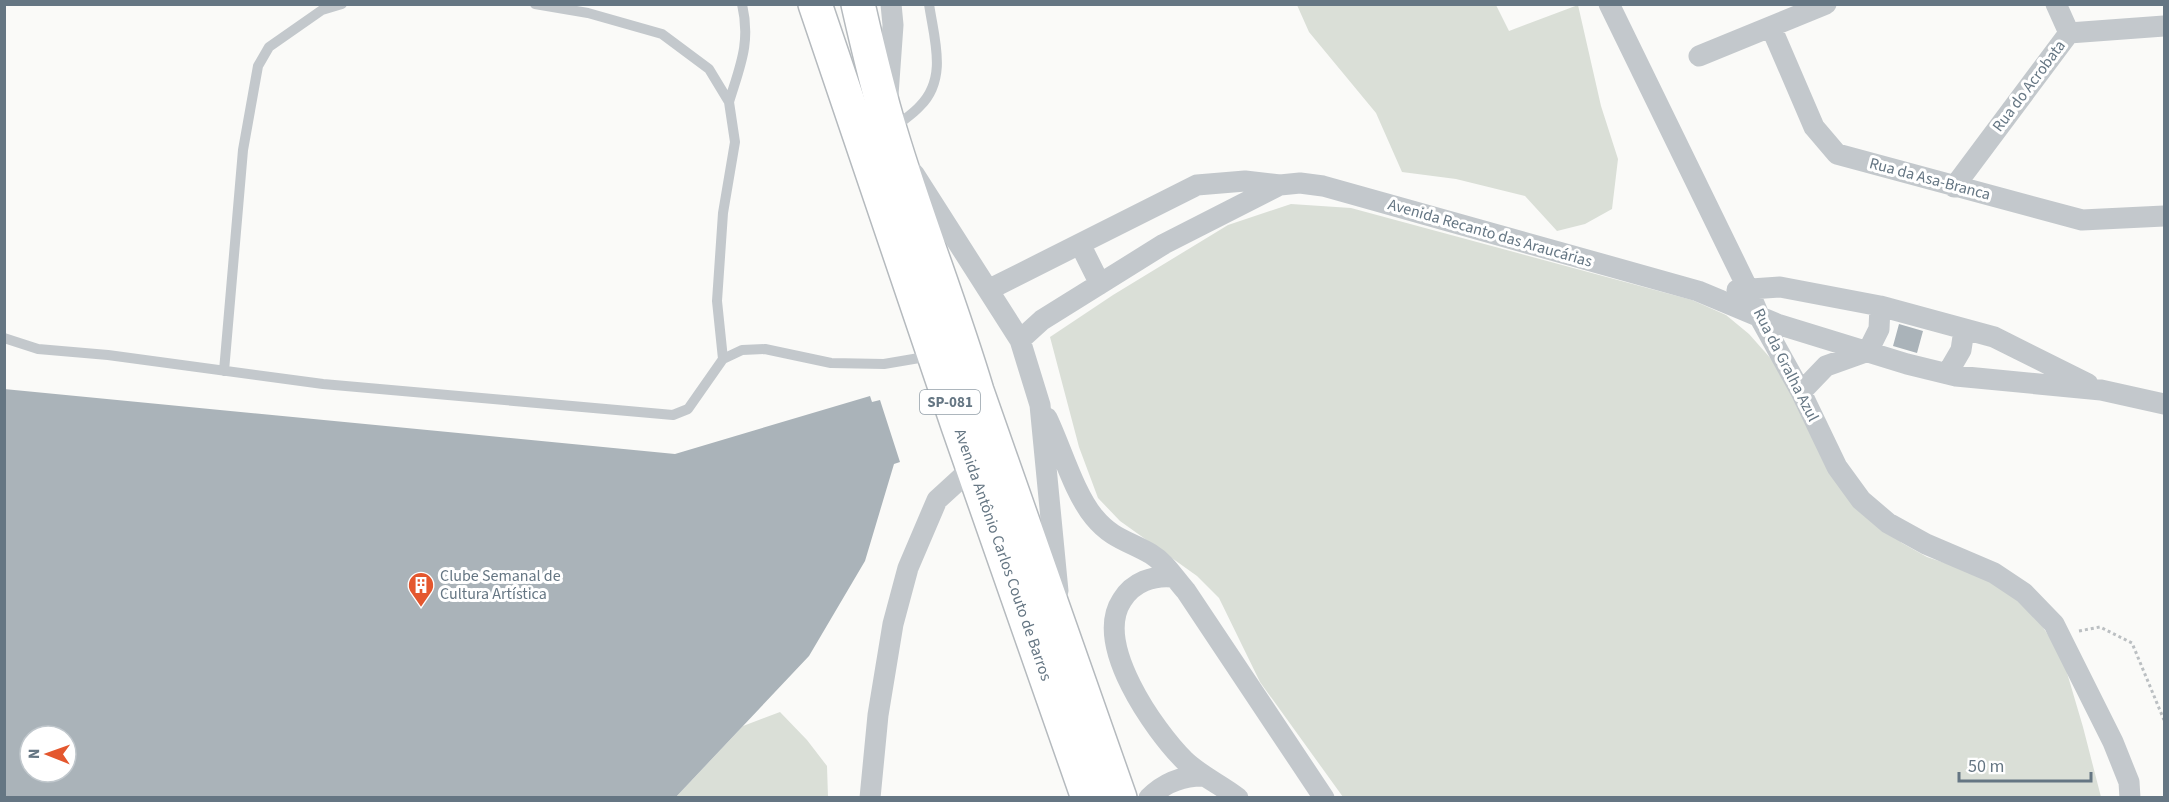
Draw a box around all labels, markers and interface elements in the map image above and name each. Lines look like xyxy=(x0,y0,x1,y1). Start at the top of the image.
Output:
street label: Rua do Acrobata xyxy=(1987,36,2071,136)
street label: Rua da Asa-Branca xyxy=(1867,152,1993,206)
street label: Avenida Recanto das Araucárias xyxy=(1385,193,1595,273)
street label: Rua da Gralha Azul xyxy=(1748,305,1824,425)
road number: SP-081 xyxy=(920,390,980,414)
street label: Avenida Antônio Carlos Couto de Barros xyxy=(949,426,1057,684)
place label: Clube Semanal de Cultura Artística xyxy=(440,565,561,605)
building icon: Clube Semanal de Cultura Artística xyxy=(406,570,436,608)
north arrow xyxy=(18,724,78,784)
scale bar xyxy=(1959,745,2091,783)
text: N xyxy=(23,748,45,759)
text: 50 m xyxy=(1968,754,2004,779)

